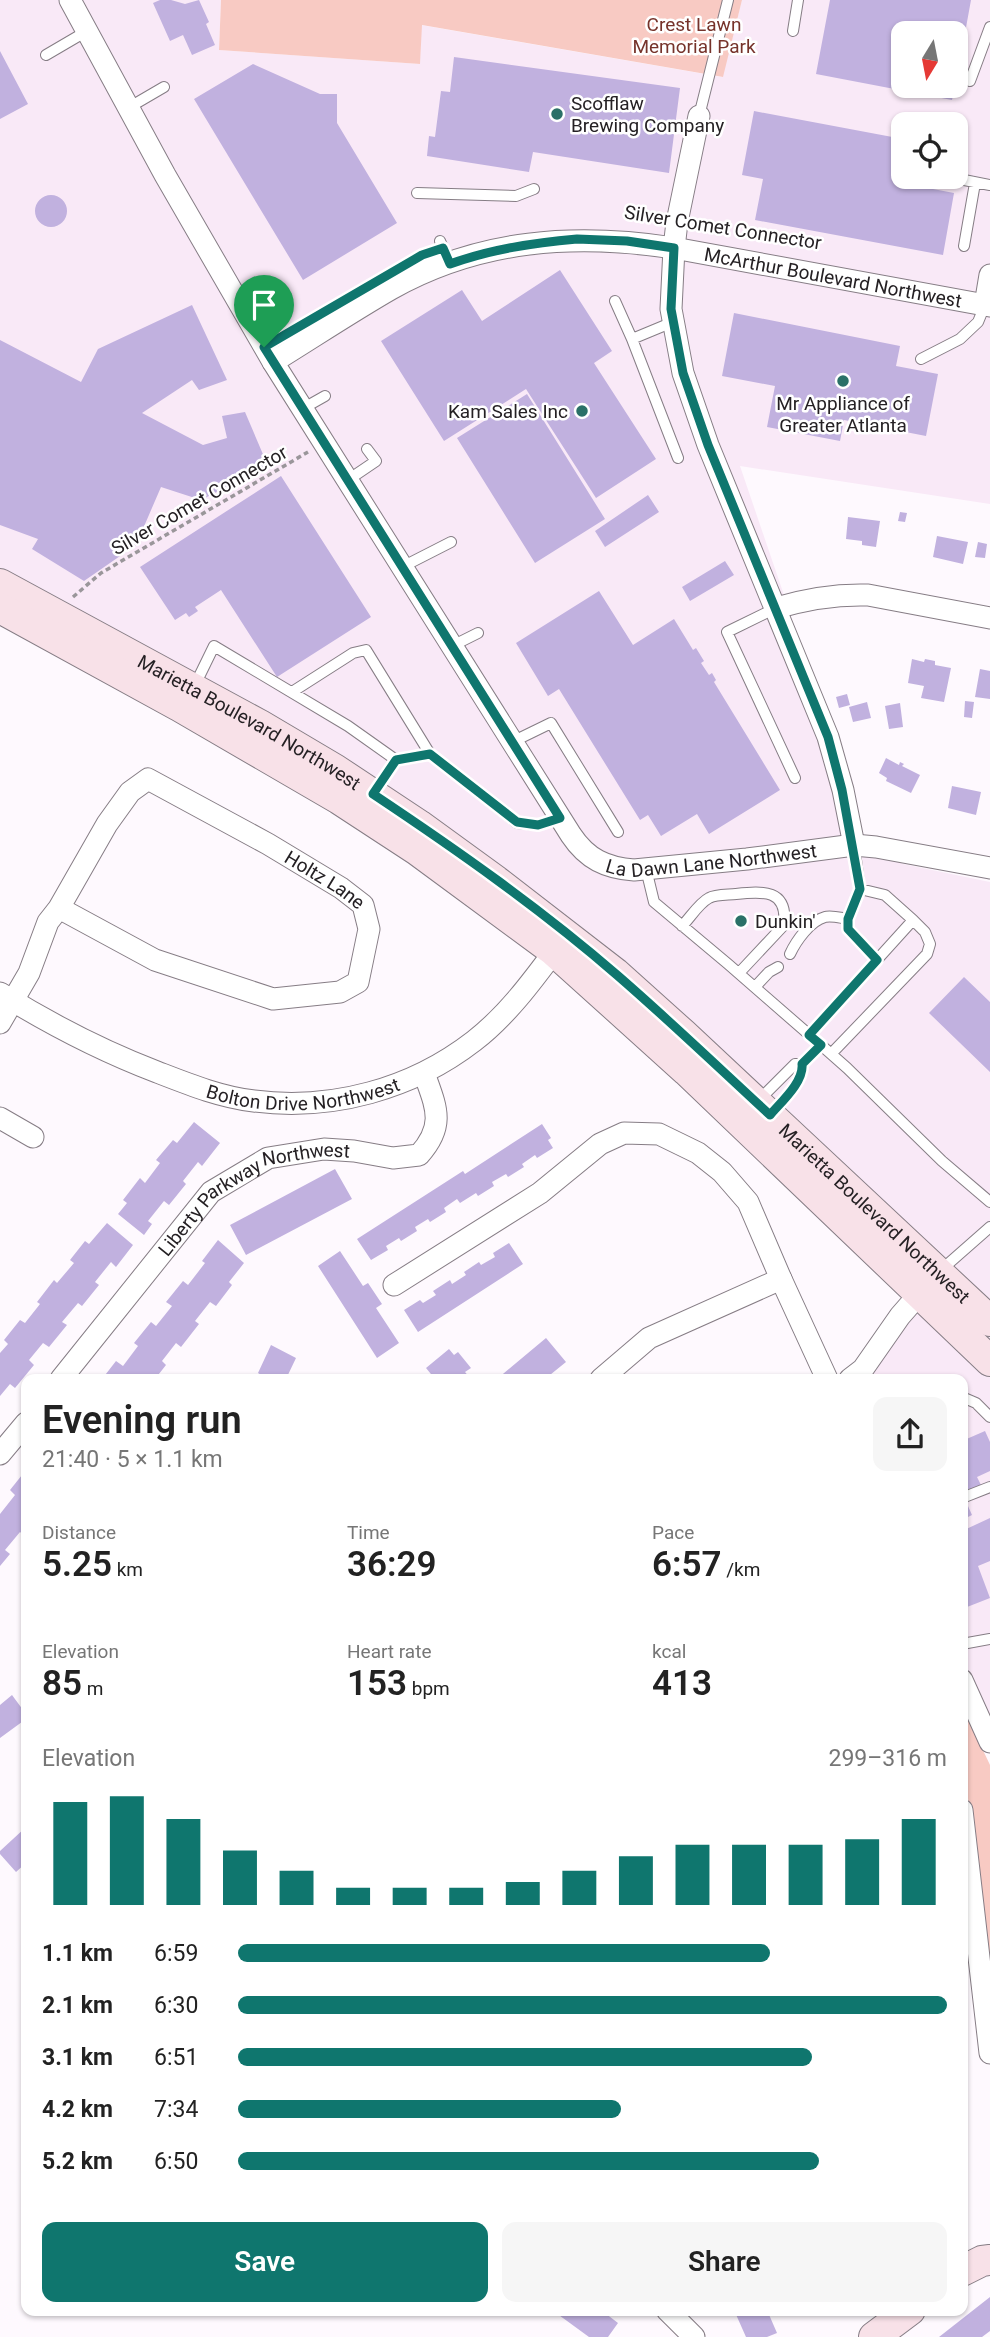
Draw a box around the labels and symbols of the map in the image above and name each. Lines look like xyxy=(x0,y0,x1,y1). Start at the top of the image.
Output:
park label: Crest Lawn Memorial Park xyxy=(632,13,756,58)
north arrow xyxy=(891,21,968,98)
place label: Scofflaw Brewing Company xyxy=(571,92,724,137)
marker: Scofflaw Brewing Company xyxy=(549,106,565,122)
street label: Silver Comet Connector xyxy=(623,201,824,255)
street label: McArthur Boulevard Northwest xyxy=(702,243,964,313)
pin xyxy=(234,275,294,347)
marker: Mr Appliance of Greater Atlanta xyxy=(835,373,851,389)
place label: Mr Appliance of Greater Atlanta xyxy=(776,392,910,437)
place label: Kam Sales Inc xyxy=(448,400,568,423)
marker: Kam Sales Inc xyxy=(574,403,590,419)
street label: Silver Comet Connector xyxy=(107,440,292,560)
street label: Marietta Boulevard Northwest xyxy=(134,650,365,795)
street label: La Dawn Lane Northwest xyxy=(603,839,818,882)
street label: Holtz Lane xyxy=(281,846,369,914)
place label: Dunkin' xyxy=(755,910,816,933)
marker: Dunkin' xyxy=(733,913,749,929)
street label: Bolton Drive Northwest xyxy=(204,1073,403,1115)
street label: Marietta Boulevard Northwest xyxy=(774,1119,975,1308)
street label: Liberty Parkway Northwest xyxy=(153,1138,351,1261)

